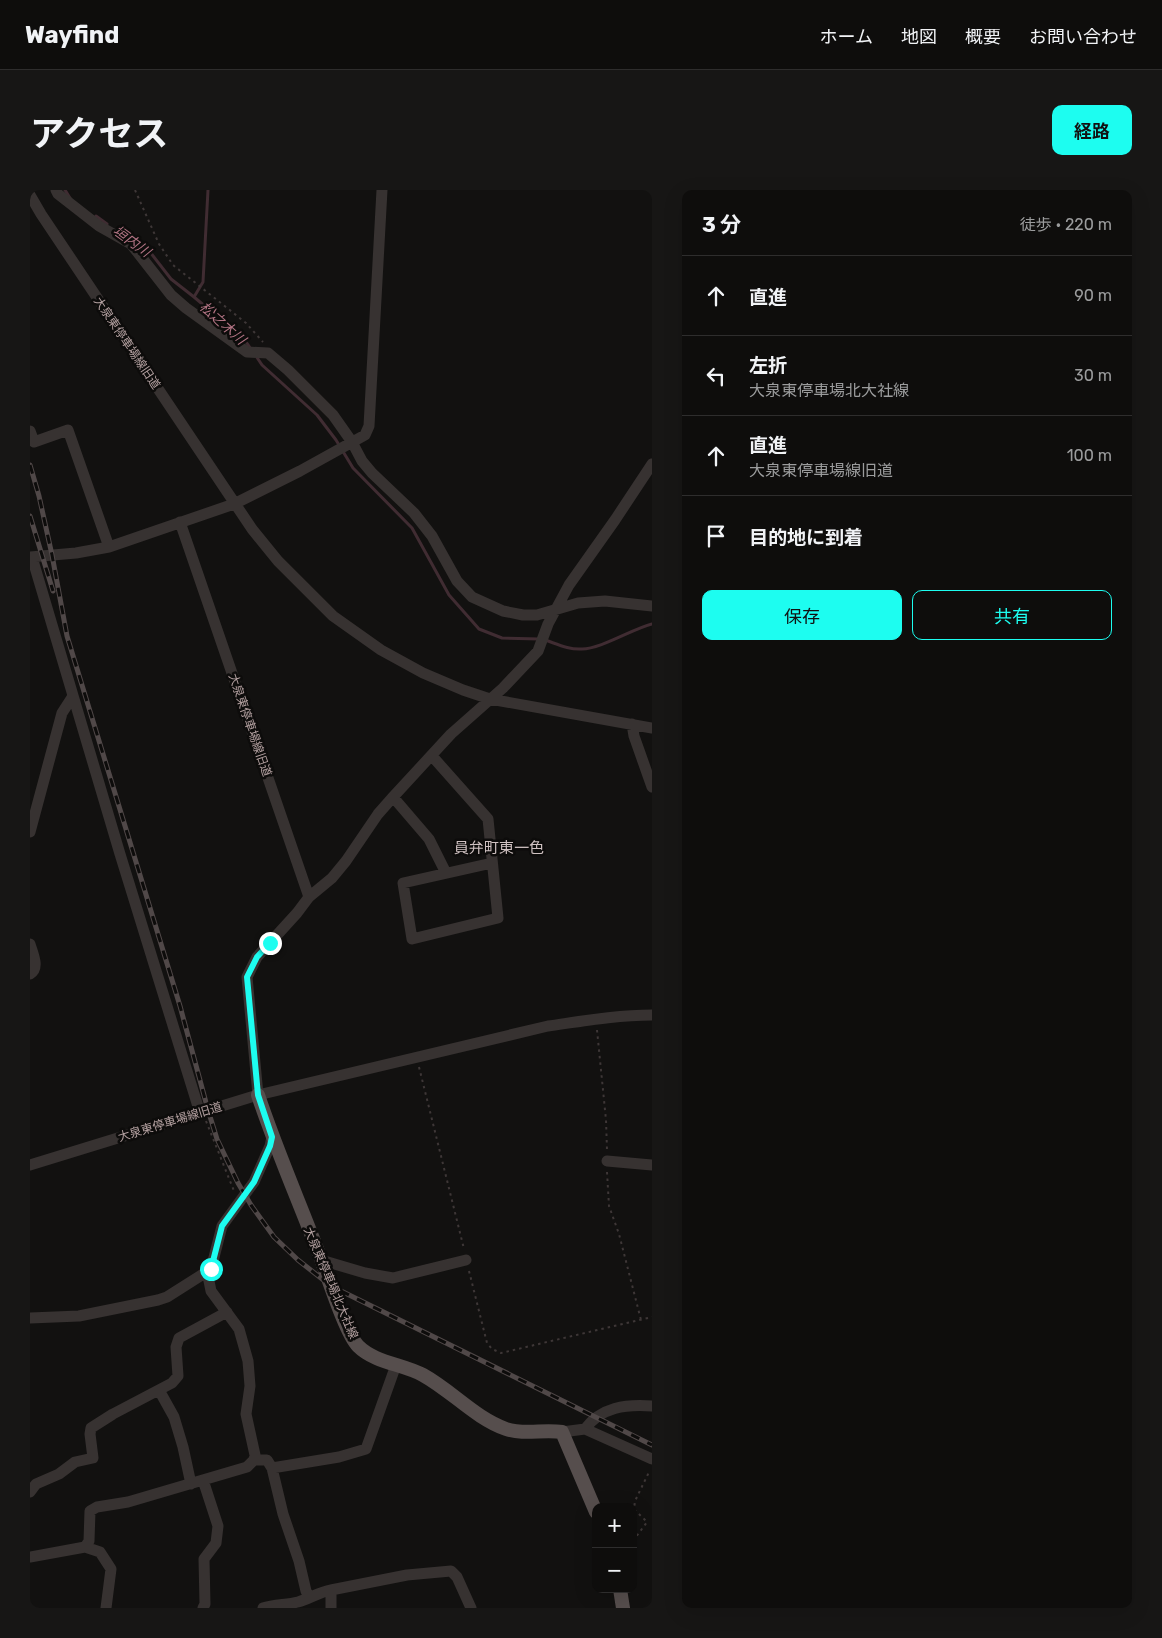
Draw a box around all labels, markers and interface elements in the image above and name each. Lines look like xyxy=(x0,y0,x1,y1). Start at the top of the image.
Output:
text: Wayfind xyxy=(25,21,119,49)
text: ホーム xyxy=(820,26,873,48)
text: 地図 xyxy=(901,26,937,48)
text: 概要 xyxy=(965,26,1001,48)
text: お問い合わせ xyxy=(1029,26,1137,48)
button: 経路 xyxy=(1052,105,1132,155)
text: アクセス xyxy=(30,113,168,155)
text: 3 分 xyxy=(702,212,741,237)
text: 徒歩 · 220 m xyxy=(1020,215,1112,234)
water label: 垣内川 xyxy=(110,222,155,262)
icon: ahead xyxy=(702,282,730,310)
text: 直進 xyxy=(749,286,787,309)
text: 90 m xyxy=(1074,286,1112,305)
street label: 大泉東停車場線旧道 xyxy=(91,294,163,392)
water label: 松之木川 xyxy=(196,298,251,350)
text: 左折 xyxy=(749,354,787,377)
icon: left xyxy=(702,362,730,390)
text: 30 m xyxy=(1074,366,1112,385)
text: 大泉東停車場北大社線 xyxy=(749,381,909,400)
text: 直進 xyxy=(749,434,787,457)
icon: ahead xyxy=(702,442,730,470)
text: 100 m xyxy=(1067,446,1112,465)
text: 大泉東停車場線旧道 xyxy=(749,461,893,480)
icon: arrive xyxy=(702,522,730,550)
text: 目的地に到着 xyxy=(749,526,863,549)
button: 保存 xyxy=(702,590,902,640)
button: 共有 xyxy=(912,590,1112,640)
street label: 大泉東停車場線旧道 xyxy=(226,672,274,778)
district label: 員弁町東一色 xyxy=(454,839,544,857)
route end xyxy=(259,932,282,955)
street label: 大泉東停車場線旧道 xyxy=(116,1100,224,1144)
street label: 大泉東停車場北大社線 xyxy=(301,1225,361,1341)
route start xyxy=(200,1258,223,1281)
map controls xyxy=(592,1503,637,1593)
button: + xyxy=(592,1503,637,1548)
button: − xyxy=(592,1548,637,1593)

